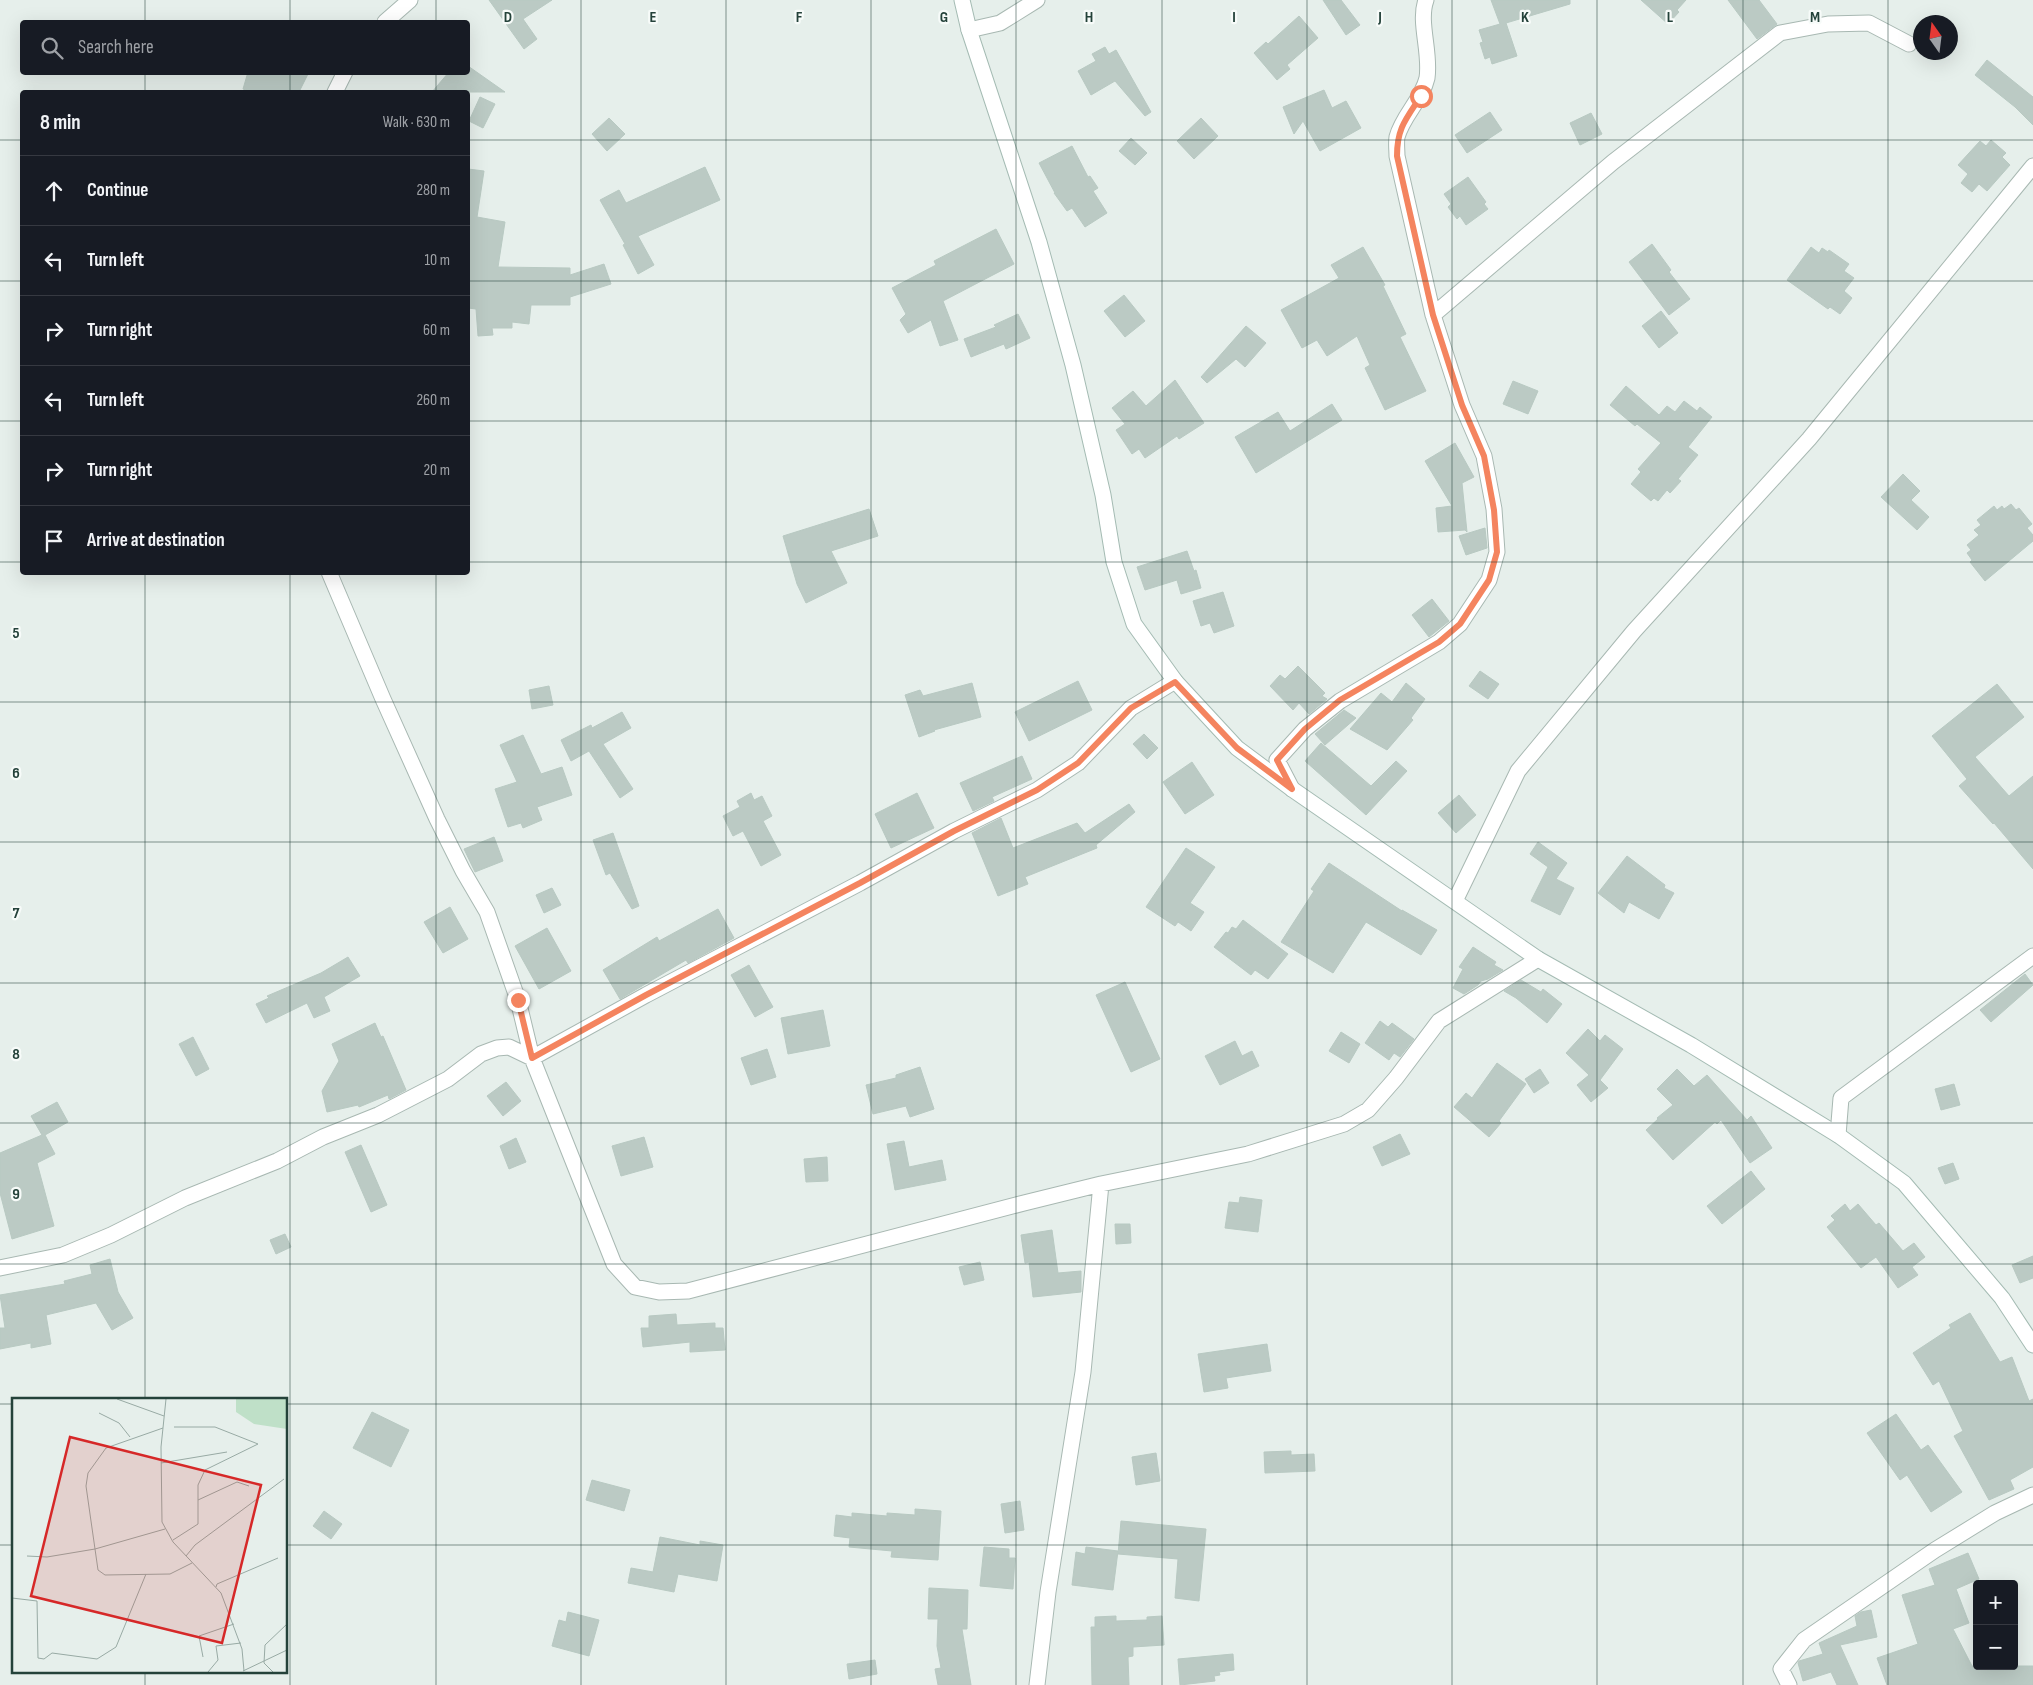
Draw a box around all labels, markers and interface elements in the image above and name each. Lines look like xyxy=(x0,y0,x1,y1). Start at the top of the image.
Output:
text: D xyxy=(504,8,512,27)
text: E xyxy=(650,8,657,27)
text: F xyxy=(796,8,803,27)
text: G xyxy=(940,8,948,27)
text: H xyxy=(1085,8,1093,27)
text: I xyxy=(1232,8,1236,27)
text: J xyxy=(1377,8,1382,27)
text: K xyxy=(1521,8,1529,27)
text: L xyxy=(1667,8,1674,27)
text: M xyxy=(1810,8,1820,27)
north arrow xyxy=(1913,15,1958,60)
search box xyxy=(20,20,470,75)
icon: search xyxy=(38,34,66,62)
text: Search here xyxy=(78,36,154,59)
route start xyxy=(1410,85,1433,108)
text: 8 min xyxy=(40,110,81,135)
text: Walk · 630 m xyxy=(383,113,450,132)
icon: ahead xyxy=(40,177,68,205)
text: Continue xyxy=(87,179,148,202)
text: 280 m xyxy=(416,181,450,200)
icon: left xyxy=(40,247,68,275)
text: Turn left xyxy=(87,249,144,272)
text: 10 m xyxy=(424,251,450,270)
icon: right xyxy=(40,317,68,345)
text: Turn right xyxy=(87,319,152,342)
text: 60 m xyxy=(423,321,450,340)
icon: left xyxy=(40,387,68,415)
text: Turn left xyxy=(87,389,144,412)
text: 260 m xyxy=(416,391,450,410)
icon: right xyxy=(40,457,68,485)
text: Turn right xyxy=(87,459,152,482)
text: 20 m xyxy=(423,461,450,480)
icon: arrive xyxy=(40,527,68,555)
text: Arrive at destination xyxy=(87,529,225,552)
text: 5 xyxy=(12,624,20,643)
text: 6 xyxy=(12,764,20,783)
text: 7 xyxy=(13,904,20,923)
route end xyxy=(507,989,530,1012)
text: 8 xyxy=(12,1045,20,1064)
text: 9 xyxy=(12,1185,20,1204)
inset map xyxy=(12,1398,288,1672)
map controls xyxy=(1973,1580,2018,1670)
button: + xyxy=(1973,1580,2018,1625)
button: − xyxy=(1973,1625,2018,1670)

